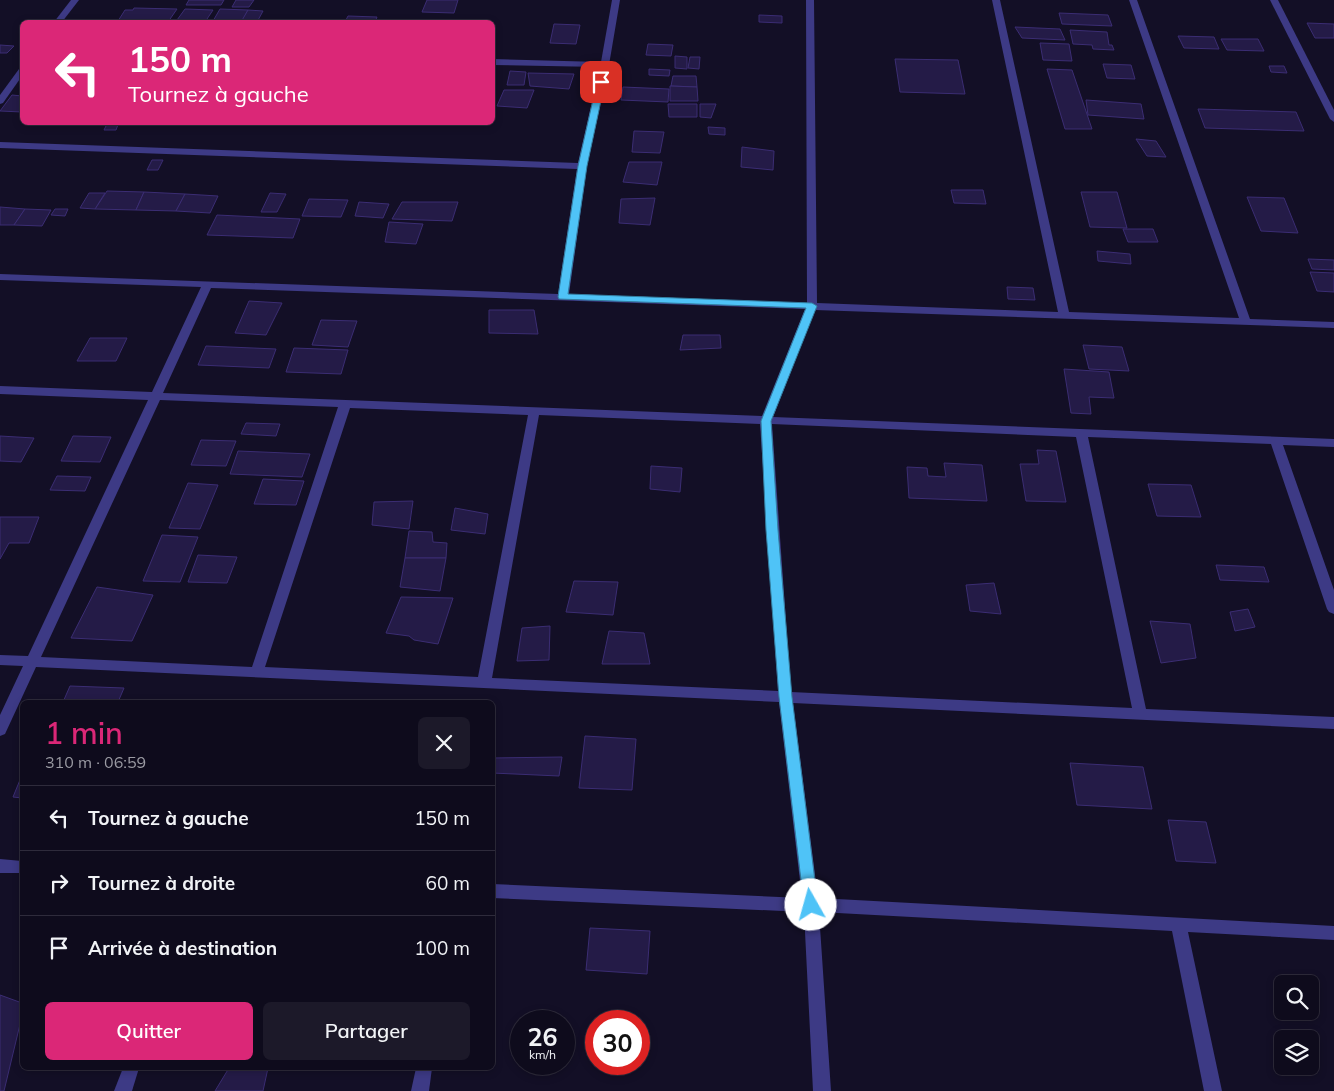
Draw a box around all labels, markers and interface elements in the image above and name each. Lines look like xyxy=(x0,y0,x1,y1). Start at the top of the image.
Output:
text: 150 m xyxy=(128,37,232,81)
icon: left xyxy=(45,40,110,105)
pin xyxy=(580,61,622,103)
icon: arrive xyxy=(587,68,615,96)
text: Tournez à gauche xyxy=(128,80,309,108)
text: 1 min xyxy=(45,714,123,752)
button: close xyxy=(418,717,470,769)
text: 310 m · 06:59 xyxy=(45,752,146,772)
icon: left xyxy=(45,804,73,832)
text: Tournez à gauche xyxy=(88,806,249,830)
text: 150 m xyxy=(414,806,470,830)
icon: right xyxy=(45,869,73,897)
text: Tournez à droite xyxy=(88,871,235,895)
text: 60 m xyxy=(426,871,470,895)
position arrow xyxy=(784,878,836,930)
icon: arrive xyxy=(45,934,73,962)
text: Arrivée à destination xyxy=(88,936,277,960)
text: 100 m xyxy=(414,936,470,960)
map controls xyxy=(1274,975,1319,1075)
button: search xyxy=(1274,975,1319,1020)
button: Quitter xyxy=(45,1002,253,1060)
button: Partager xyxy=(263,1002,470,1060)
speed limit sign: 30 xyxy=(585,1010,650,1075)
text: 26 xyxy=(527,1021,558,1052)
button: layers xyxy=(1274,1030,1319,1075)
text: km/h xyxy=(529,1047,556,1062)

